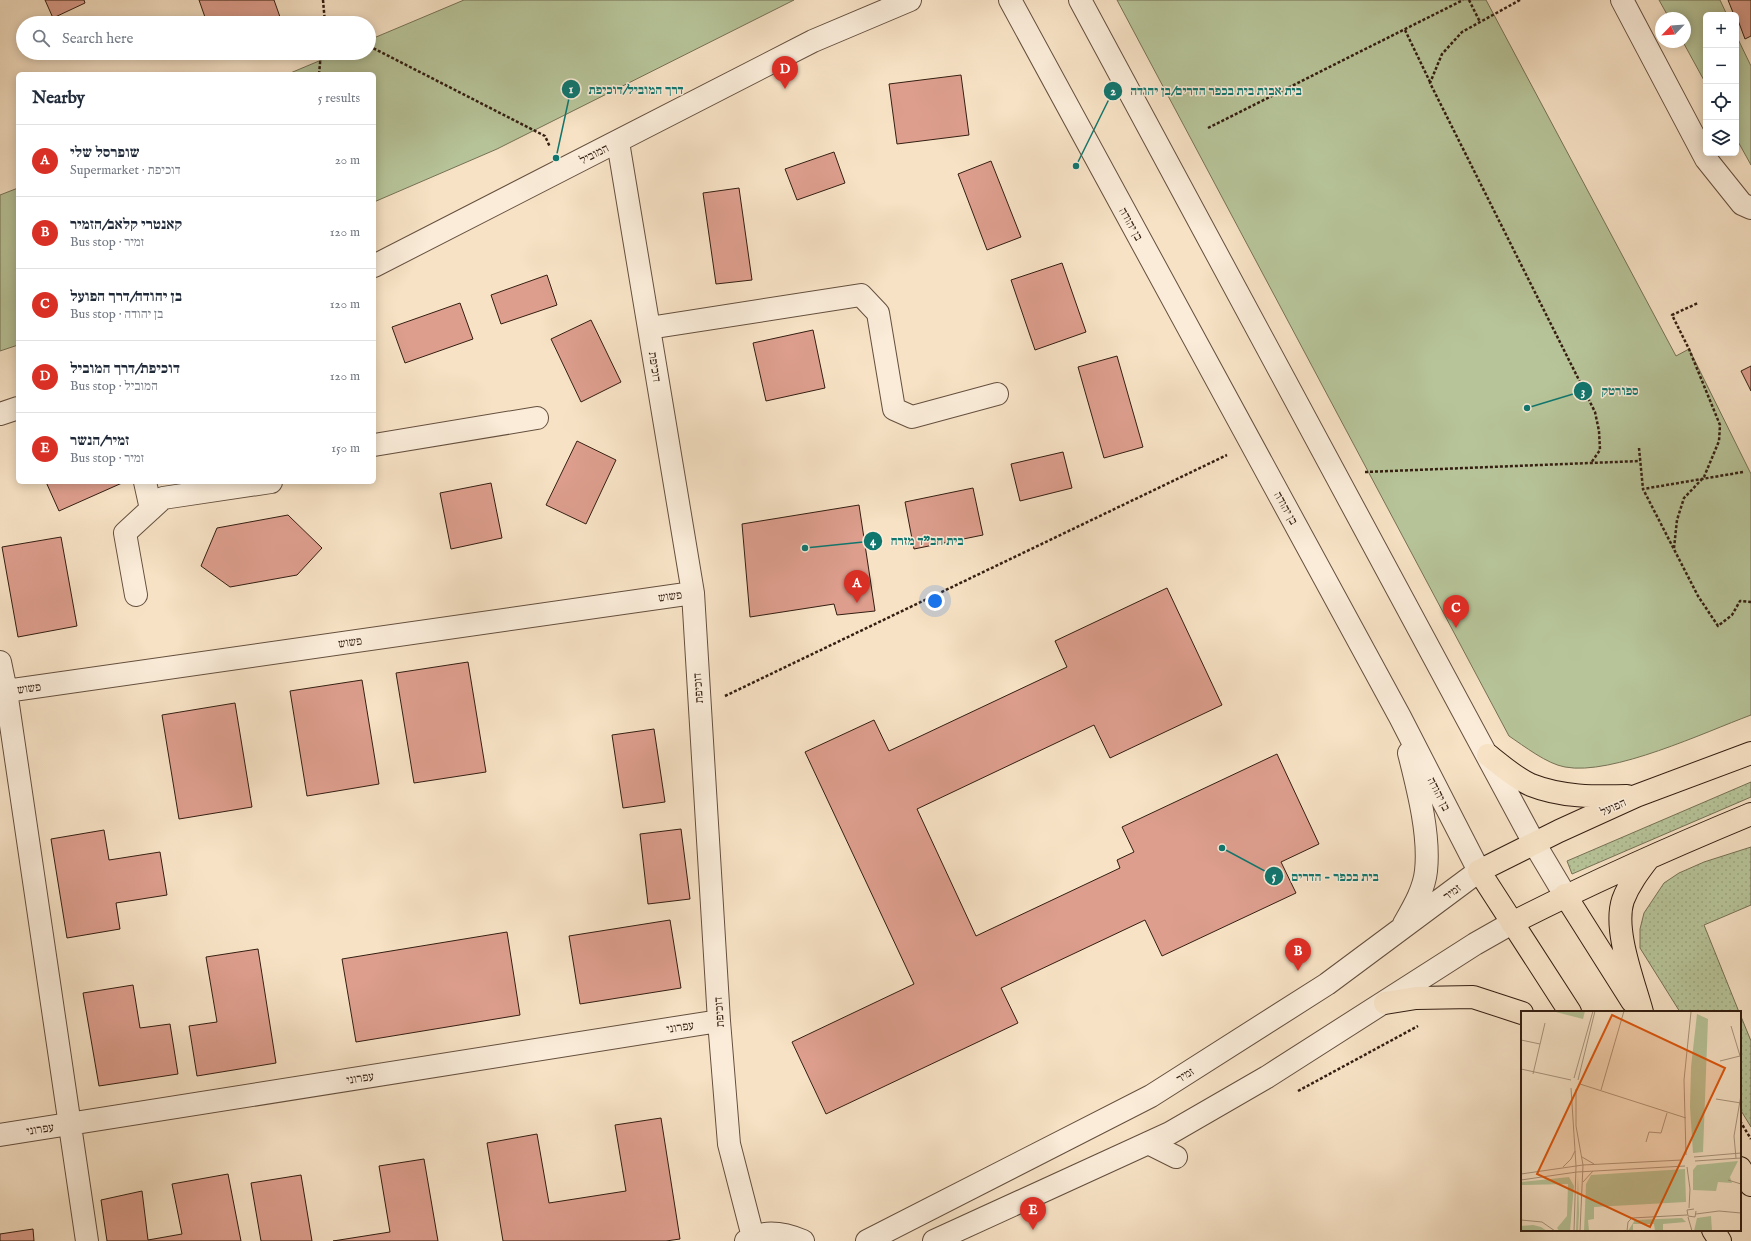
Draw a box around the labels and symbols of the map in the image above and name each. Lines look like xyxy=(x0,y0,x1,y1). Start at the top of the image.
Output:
north arrow xyxy=(1655,12,1691,48)
pin: D xyxy=(772,56,798,89)
callout: דרך המוביל/דוכיפת xyxy=(561,77,692,102)
callout: בית אבות בית בכפר הדרים/בן יהודה xyxy=(1103,78,1310,103)
text: 1 xyxy=(569,82,574,97)
text: דרך המוביל/דוכיפת xyxy=(588,82,684,99)
text: בית אבות בית בכפר הדרים/בן יהודה xyxy=(1130,83,1302,100)
text: 2 xyxy=(1110,84,1116,99)
street label: המוביל xyxy=(577,141,611,168)
street label: בן יהודה xyxy=(1115,205,1146,244)
street label: דוכיפת xyxy=(645,351,664,383)
callout: ספורטק xyxy=(1573,378,1646,403)
text: ספורטק xyxy=(1601,383,1639,400)
text: 3 xyxy=(1581,384,1585,399)
street label: בן יהודה xyxy=(1270,489,1301,528)
callout: בית חב"ד מזרח xyxy=(863,528,972,553)
text: בית חב"ד מזרח xyxy=(890,533,964,550)
text: 4 xyxy=(870,534,877,549)
pin: A xyxy=(844,570,870,603)
street label: פשוש xyxy=(657,587,683,606)
your location xyxy=(925,591,945,611)
pin: C xyxy=(1443,595,1469,628)
street label: פשוש xyxy=(337,633,363,652)
street label: דוכיפת xyxy=(690,672,707,704)
street label: פשוש xyxy=(16,679,42,698)
street label: בן יהודה xyxy=(1424,775,1453,814)
street label: הפועל xyxy=(1598,795,1629,820)
callout: בית בכפר - הדרים xyxy=(1264,863,1387,888)
text: 5 xyxy=(1272,869,1277,884)
text: בית בכפר - הדרים xyxy=(1291,869,1379,886)
street label: זמיר xyxy=(1440,881,1464,904)
pin: B xyxy=(1285,938,1311,971)
street label: דוכיפת xyxy=(711,996,728,1028)
inset map xyxy=(1521,1011,1741,1231)
street label: עפרוני xyxy=(665,1018,695,1037)
street label: זמיר xyxy=(1174,1064,1197,1087)
street label: עפרוני xyxy=(345,1069,375,1088)
street label: עפרוני xyxy=(25,1120,55,1139)
pin: E xyxy=(1020,1197,1046,1230)

